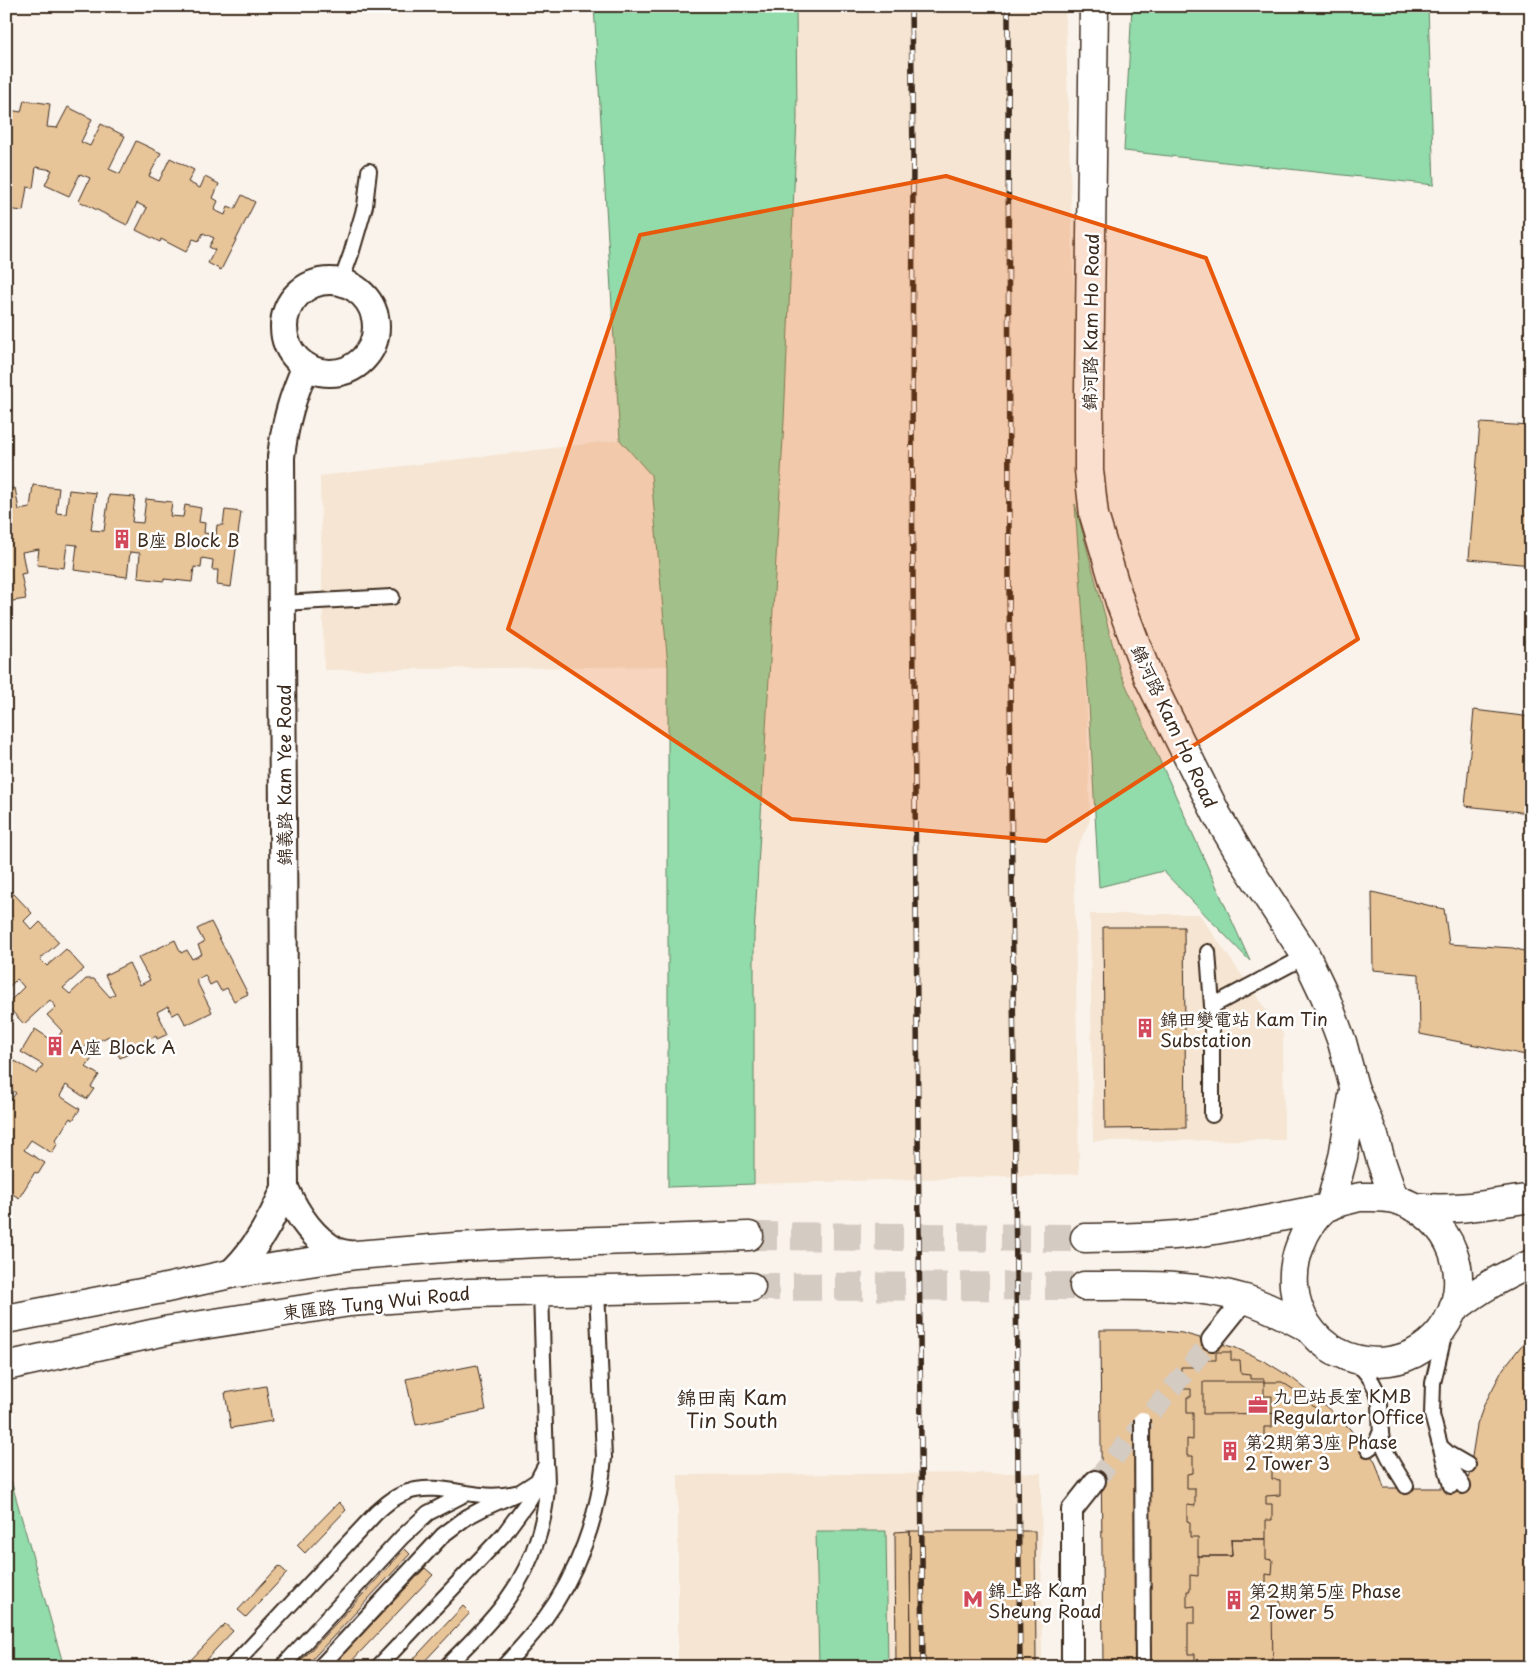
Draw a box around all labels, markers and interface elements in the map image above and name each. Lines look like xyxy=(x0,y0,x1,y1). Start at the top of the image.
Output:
street label: 錦河路 Kam Ho Road xyxy=(1075,233,1105,411)
place label: B座 Block B xyxy=(137,526,240,553)
building icon: B座 Block B xyxy=(111,528,133,550)
street label: 錦河路 Kam Ho Road xyxy=(1125,640,1225,812)
street label: 錦義路 Kam Yee Road xyxy=(270,684,297,866)
place label: 錦田變電站 Kam Tin Substation xyxy=(1160,1005,1328,1053)
building icon: 錦田變電站 Kam Tin Substation xyxy=(1134,1017,1156,1039)
place label: A座 Block A xyxy=(70,1033,176,1060)
building icon: A座 Block A xyxy=(44,1035,66,1057)
street label: 東匯路 Tung Wui Road xyxy=(281,1279,471,1325)
district label: 錦田南 Kam Tin South xyxy=(677,1382,787,1435)
place label: 九巴站長室 KMB Regulartor Office xyxy=(1273,1382,1424,1430)
office icon: 九巴站長室 KMB Regulartor Office xyxy=(1247,1394,1269,1416)
place label: 第2期第3座 Phase 2 Tower 3 xyxy=(1245,1428,1397,1476)
building icon: 第2期第3座 Phase 2 Tower 3 xyxy=(1219,1440,1241,1462)
place label: 錦上路 Kam Sheung Road xyxy=(988,1576,1102,1624)
place label: 第2期第5座 Phase 2 Tower 5 xyxy=(1249,1577,1401,1625)
metro station icon: 錦上路 Kam Sheung Road xyxy=(962,1588,984,1610)
building icon: 第2期第5座 Phase 2 Tower 5 xyxy=(1223,1589,1245,1611)

